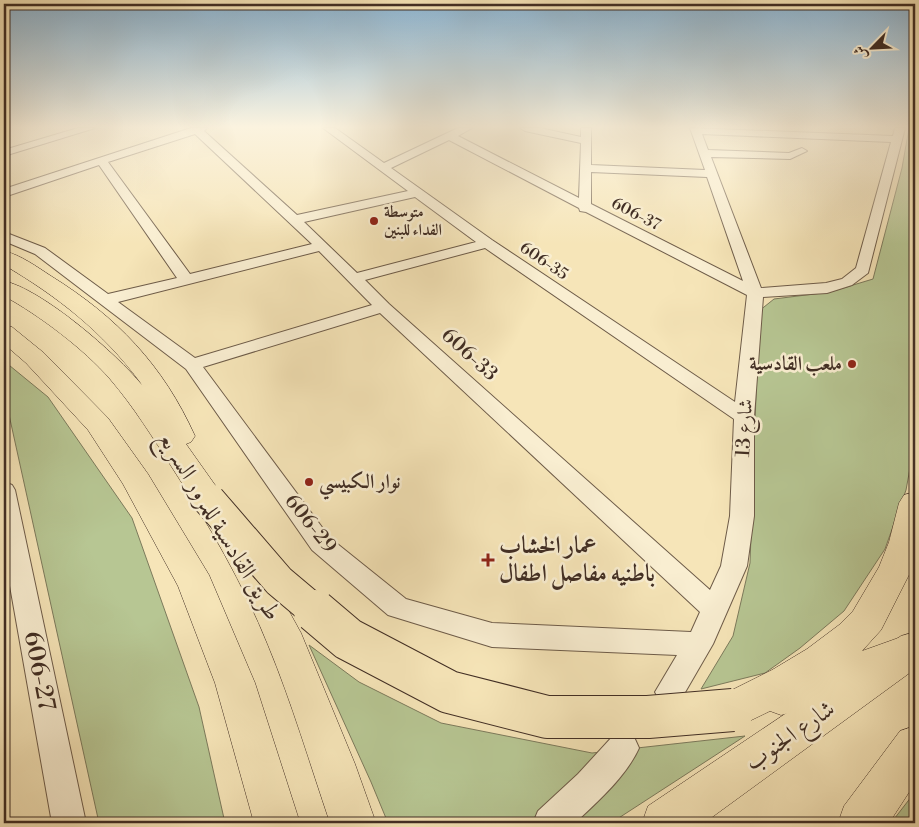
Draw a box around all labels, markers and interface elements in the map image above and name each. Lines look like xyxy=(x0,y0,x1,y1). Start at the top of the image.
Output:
north arrow xyxy=(846,22,896,72)
text: ش xyxy=(850,43,872,63)
street label: 606-37 xyxy=(608,193,664,235)
place label: متوسطة الفداء للبنين xyxy=(384,202,442,240)
marker: متوسطة الفداء للبنين xyxy=(368,215,380,227)
street label: 606-35 xyxy=(516,238,572,284)
street label: 606-33 xyxy=(436,323,502,387)
place label: ملعب القادسية xyxy=(749,352,842,377)
marker: ملعب القادسية xyxy=(846,358,858,370)
street label: شارع 13 xyxy=(731,398,763,458)
street label: طريق القادسية للمرور السريع xyxy=(145,426,287,629)
place label: نوار الكبيسي xyxy=(319,470,401,500)
marker: نوار الكبيسي xyxy=(303,476,315,488)
street label: 606-29 xyxy=(279,489,341,559)
place label: عمار الخشاب باطنيه مفاصل اطفال xyxy=(499,531,655,590)
marker: عمار الخشاب باطنيه مفاصل اطفال xyxy=(481,553,495,567)
street label: 606-27 xyxy=(17,629,61,713)
street label: شارع الجنوب xyxy=(739,694,843,781)

